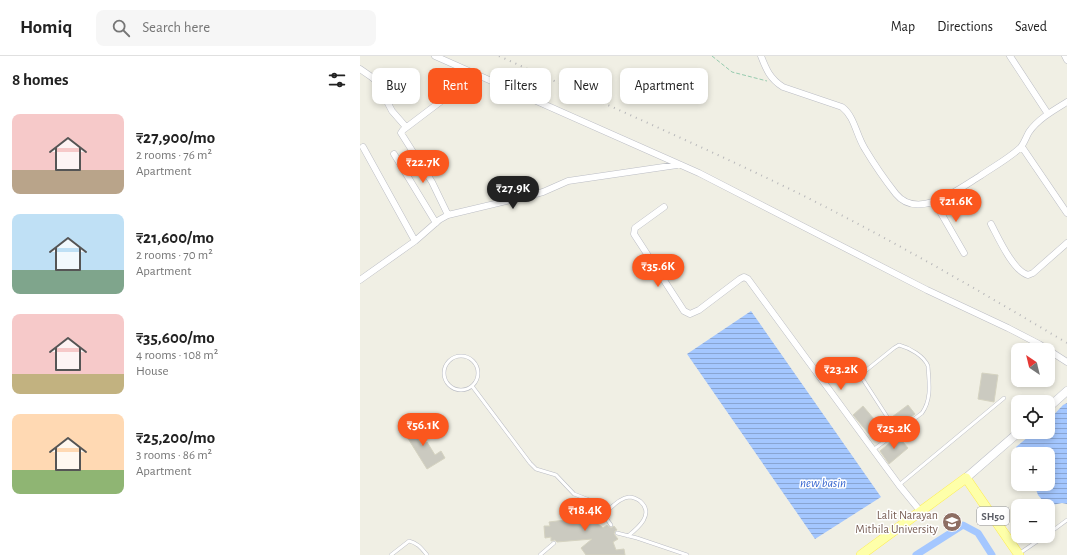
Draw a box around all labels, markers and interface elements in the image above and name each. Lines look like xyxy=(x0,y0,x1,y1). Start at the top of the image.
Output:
search box xyxy=(96,10,376,46)
icon: search xyxy=(110,17,132,39)
text: Homiq xyxy=(20,18,72,37)
text: Search here xyxy=(142,20,210,35)
text: Map xyxy=(891,20,915,34)
text: Directions xyxy=(937,20,993,34)
text: Saved xyxy=(1015,20,1047,34)
chip: Buy xyxy=(372,68,420,104)
chip: Rent xyxy=(428,68,482,104)
chip: Filters xyxy=(490,68,551,104)
chip: New xyxy=(559,68,612,104)
chip: Apartment xyxy=(620,68,708,104)
icon: filters xyxy=(326,69,348,91)
text: 8 homes xyxy=(12,71,69,88)
text: ₹27,900/mo xyxy=(136,129,215,146)
icon: home xyxy=(44,130,92,178)
text: 2 rooms · 76 m² xyxy=(136,149,212,162)
pin: ₹22.7K xyxy=(390,150,456,184)
text: ₹22.7K xyxy=(406,156,440,169)
text: Apartment xyxy=(136,165,191,178)
pin: ₹27.9K xyxy=(480,176,546,210)
text: ₹27.9K xyxy=(496,182,530,195)
pin: ₹21.6K xyxy=(923,189,989,223)
text: ₹21.6K xyxy=(939,195,973,208)
text: ₹21,600/mo xyxy=(136,229,214,246)
icon: home xyxy=(44,230,92,278)
text: 2 rooms · 70 m² xyxy=(136,249,213,262)
pin: ₹35.6K xyxy=(625,254,691,288)
text: ₹35.6K xyxy=(641,260,675,273)
text: Apartment xyxy=(136,265,191,278)
text: ₹35,600/mo xyxy=(136,329,215,346)
icon: home xyxy=(44,330,92,378)
north arrow xyxy=(1011,343,1055,387)
map controls xyxy=(1011,343,1055,543)
text: 4 rooms · 108 m² xyxy=(136,349,218,362)
pin: ₹23.2K xyxy=(808,357,874,391)
text: ₹23.2K xyxy=(824,363,858,376)
text: House xyxy=(136,365,168,378)
button: locate xyxy=(1011,395,1055,439)
pin: ₹56.1K xyxy=(390,413,456,447)
pin: ₹25.2K xyxy=(861,416,927,450)
text: ₹56.1K xyxy=(407,419,439,432)
text: ₹25.2K xyxy=(877,422,911,435)
text: ₹25,200/mo xyxy=(136,429,215,446)
icon: home xyxy=(44,430,92,478)
button: + xyxy=(1011,447,1055,491)
text: 3 rooms · 86 m² xyxy=(136,449,212,462)
text: Apartment xyxy=(136,465,191,478)
water label: new basin xyxy=(800,477,846,490)
pin: ₹18.4K xyxy=(552,498,618,532)
button: − xyxy=(1011,499,1055,543)
text: ₹18.4K xyxy=(568,504,602,517)
road number: SH50 xyxy=(977,507,1009,525)
place label: Lalit Narayan Mithila University xyxy=(855,509,938,536)
school or university icon: Lalit Narayan Mithila University xyxy=(941,511,963,533)

